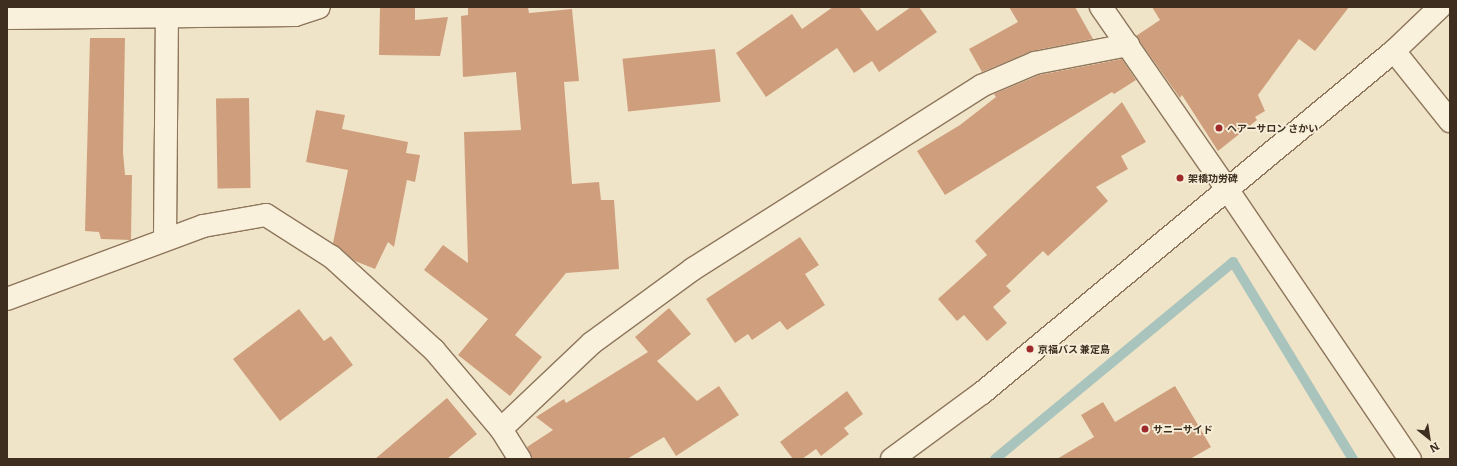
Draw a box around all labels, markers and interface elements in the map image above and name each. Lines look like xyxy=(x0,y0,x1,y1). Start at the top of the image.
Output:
place label: ヘアーサロン さかい xyxy=(1227,122,1318,134)
marker: ヘアーサロン さかい xyxy=(1214,123,1224,133)
place label: 架橋功労碑 xyxy=(1188,172,1238,184)
marker: 架橋功労碑 xyxy=(1175,173,1185,183)
place label: 京福バス 兼定島 xyxy=(1038,343,1110,355)
marker: 京福バス 兼定島 xyxy=(1025,344,1035,354)
north arrow xyxy=(1409,418,1449,458)
place label: サニーサイド xyxy=(1153,423,1213,435)
marker: サニーサイド xyxy=(1140,424,1150,434)
text: N xyxy=(1427,439,1443,458)

